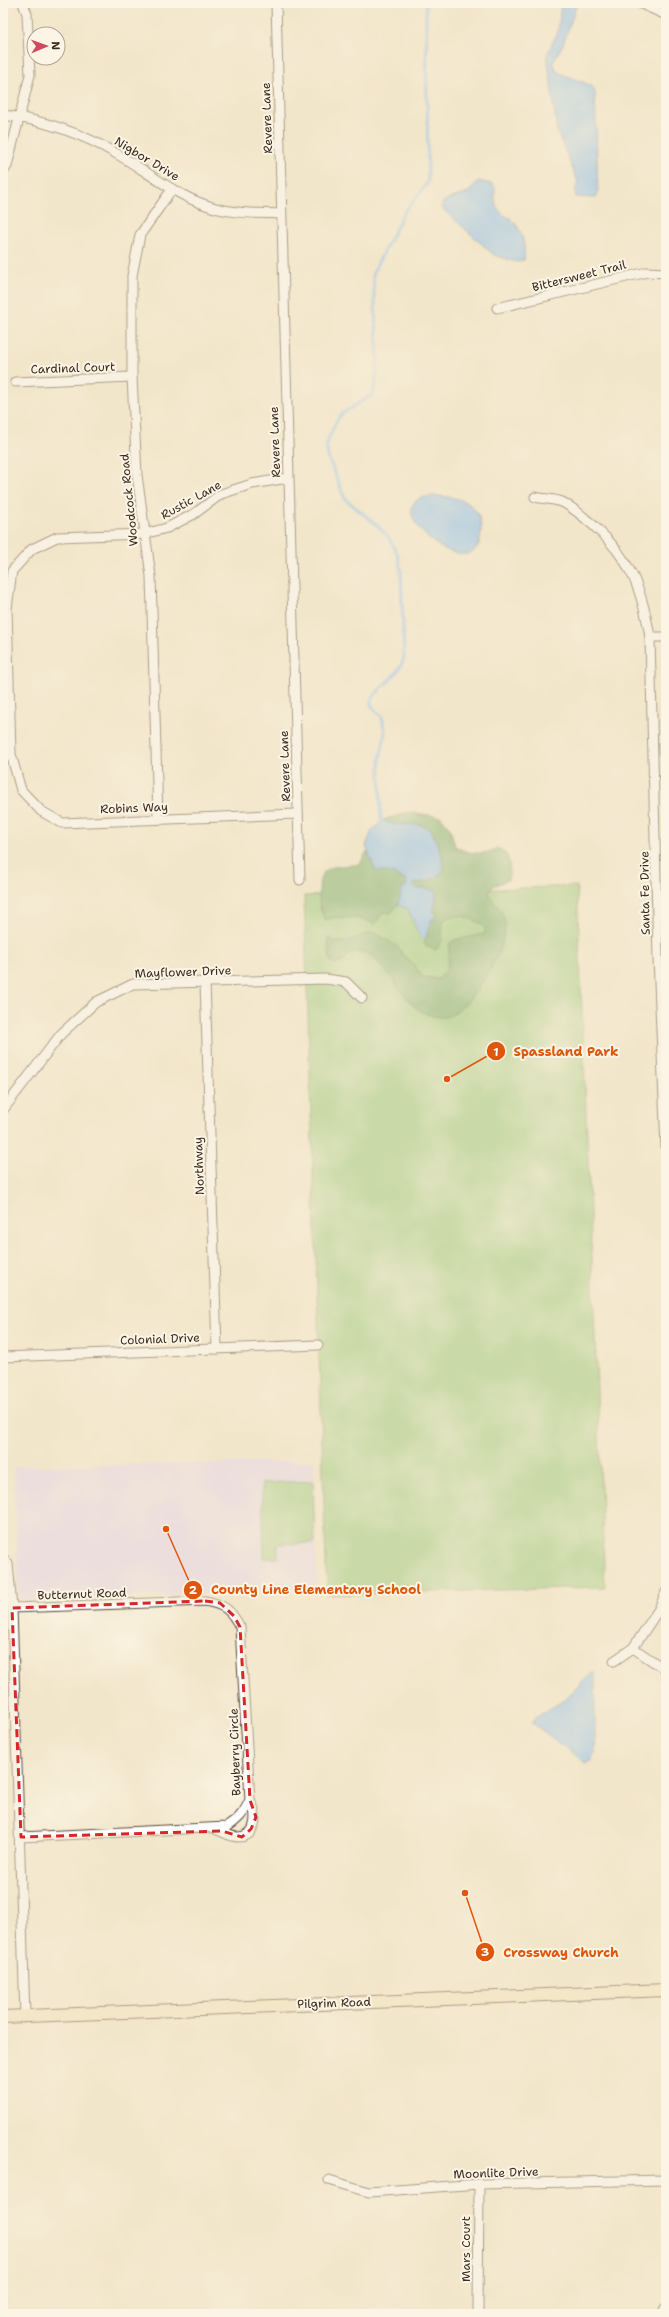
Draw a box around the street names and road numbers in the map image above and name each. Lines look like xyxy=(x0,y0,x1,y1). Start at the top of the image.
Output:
street label: Revere Lane xyxy=(258,82,276,154)
street label: Nigbor Drive xyxy=(112,133,183,185)
street label: Bittersweet Trail xyxy=(530,256,628,295)
street label: Cardinal Court xyxy=(30,359,116,377)
street label: Revere Lane xyxy=(266,406,284,478)
street label: Woodcock Road xyxy=(116,452,142,547)
street label: Rustic Lane xyxy=(158,477,224,523)
street label: Revere Lane xyxy=(276,730,294,802)
street label: Robins Way xyxy=(100,799,168,817)
street label: Santa Fe Drive xyxy=(636,851,654,935)
street label: Mayflower Drive xyxy=(134,962,232,982)
street label: Northway xyxy=(190,1137,208,1195)
street label: Colonial Drive xyxy=(120,1330,200,1348)
street label: Butternut Road xyxy=(37,1584,127,1604)
street label: Bayberry Circle xyxy=(225,1708,245,1796)
street label: Pilgrim Road xyxy=(297,1994,372,2012)
street label: Moonlite Drive xyxy=(453,2164,539,2182)
street label: Mars Court xyxy=(458,2216,474,2282)

